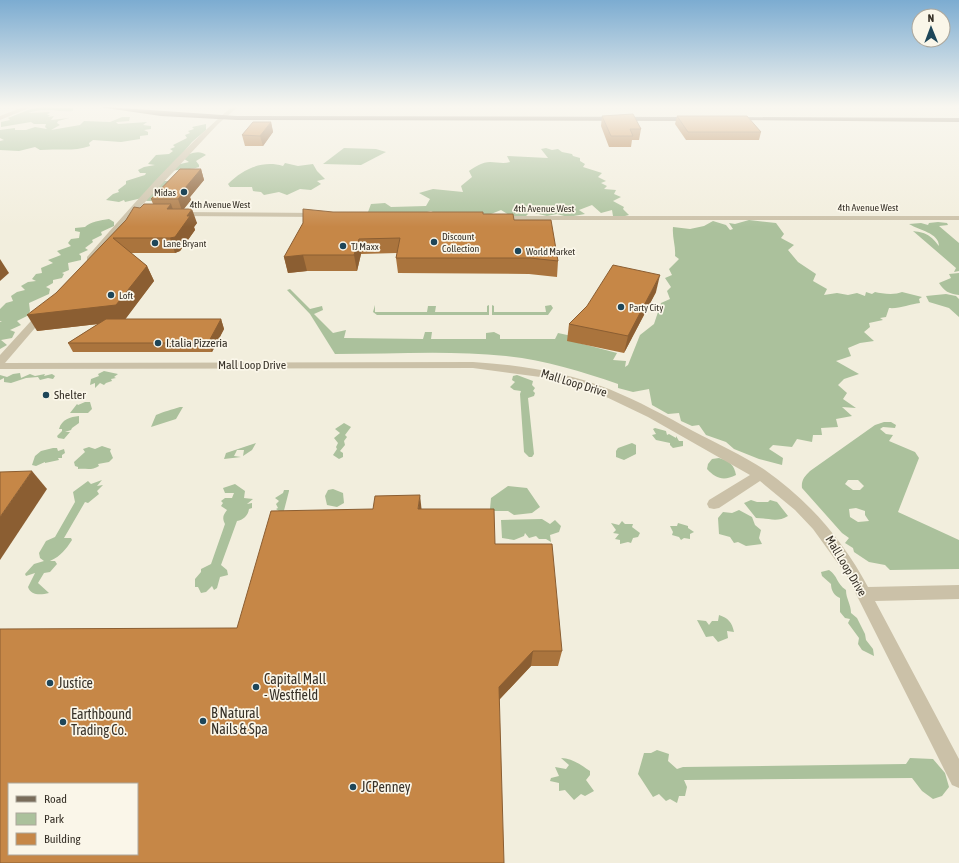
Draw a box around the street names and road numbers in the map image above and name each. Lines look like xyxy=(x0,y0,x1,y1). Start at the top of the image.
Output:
street label: 4th Avenue West xyxy=(190,199,250,210)
street label: 4th Avenue West xyxy=(838,202,898,213)
street label: 4th Avenue West xyxy=(514,203,574,214)
street label: Mall Loop Drive xyxy=(218,358,286,372)
street label: Mall Loop Drive xyxy=(539,366,609,400)
street label: Mall Loop Drive xyxy=(822,533,870,599)

